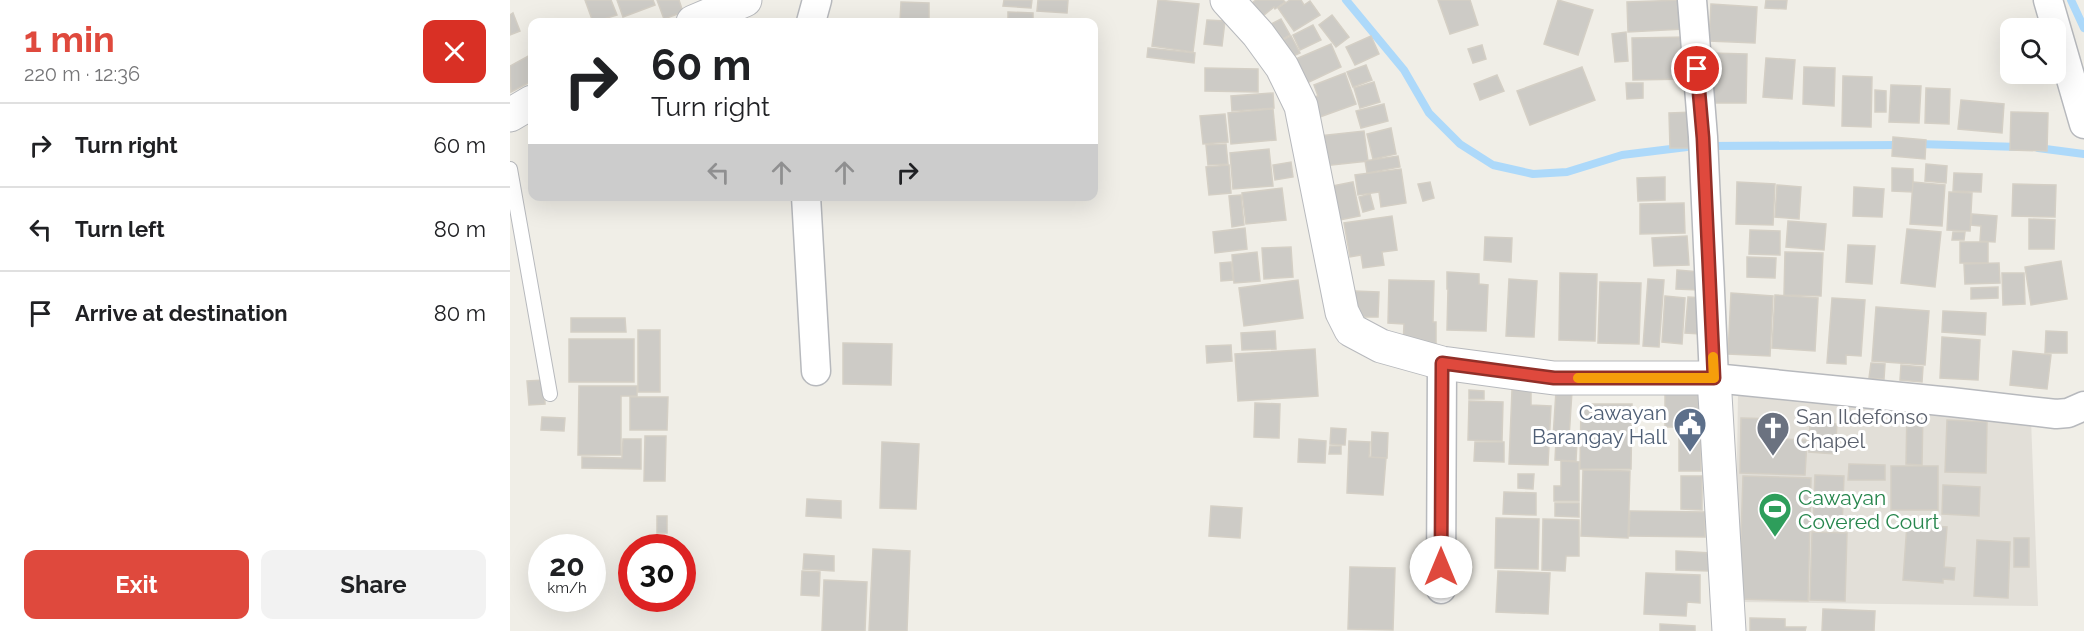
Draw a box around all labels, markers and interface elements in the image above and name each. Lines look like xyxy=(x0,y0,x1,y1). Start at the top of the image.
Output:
text: 1 min xyxy=(24,18,115,60)
map controls xyxy=(2000,18,2066,84)
button: search xyxy=(2000,18,2066,84)
button: close xyxy=(423,20,486,83)
text: 60 m xyxy=(651,41,751,90)
icon: right xyxy=(552,42,630,120)
pin xyxy=(1671,43,1722,94)
icon: arrive xyxy=(1680,52,1713,85)
text: 220 m · 12:36 xyxy=(24,62,140,86)
text: Turn right xyxy=(651,91,770,122)
icon: right xyxy=(24,129,57,162)
text: Turn right xyxy=(75,132,178,158)
text: 60 m xyxy=(433,132,486,158)
icon: left xyxy=(702,156,735,189)
icon: ahead xyxy=(765,156,798,189)
icon: ahead xyxy=(828,156,861,189)
icon: right xyxy=(891,156,924,189)
icon: left xyxy=(24,213,57,246)
text: Turn left xyxy=(75,216,165,242)
text: 80 m xyxy=(434,216,486,242)
icon: arrive xyxy=(24,297,57,330)
text: Arrive at destination xyxy=(75,300,288,326)
text: 80 m xyxy=(434,300,486,326)
place label: Cawayan Barangay Hall xyxy=(1532,400,1667,449)
place label: San Ildefonso Chapel xyxy=(1796,404,1928,453)
public building icon: Cawayan Barangay Hall xyxy=(1672,406,1708,453)
church icon: San Ildefonso Chapel xyxy=(1755,410,1791,457)
place label: Cawayan Covered Court xyxy=(1798,485,1939,534)
sports icon: Cawayan Covered Court xyxy=(1757,491,1793,538)
speed limit sign: 30 xyxy=(618,534,696,612)
position arrow xyxy=(1409,535,1473,599)
text: 20 xyxy=(549,548,585,583)
button: Exit xyxy=(24,550,249,619)
button: Share xyxy=(261,550,486,619)
text: km/h xyxy=(547,579,587,597)

